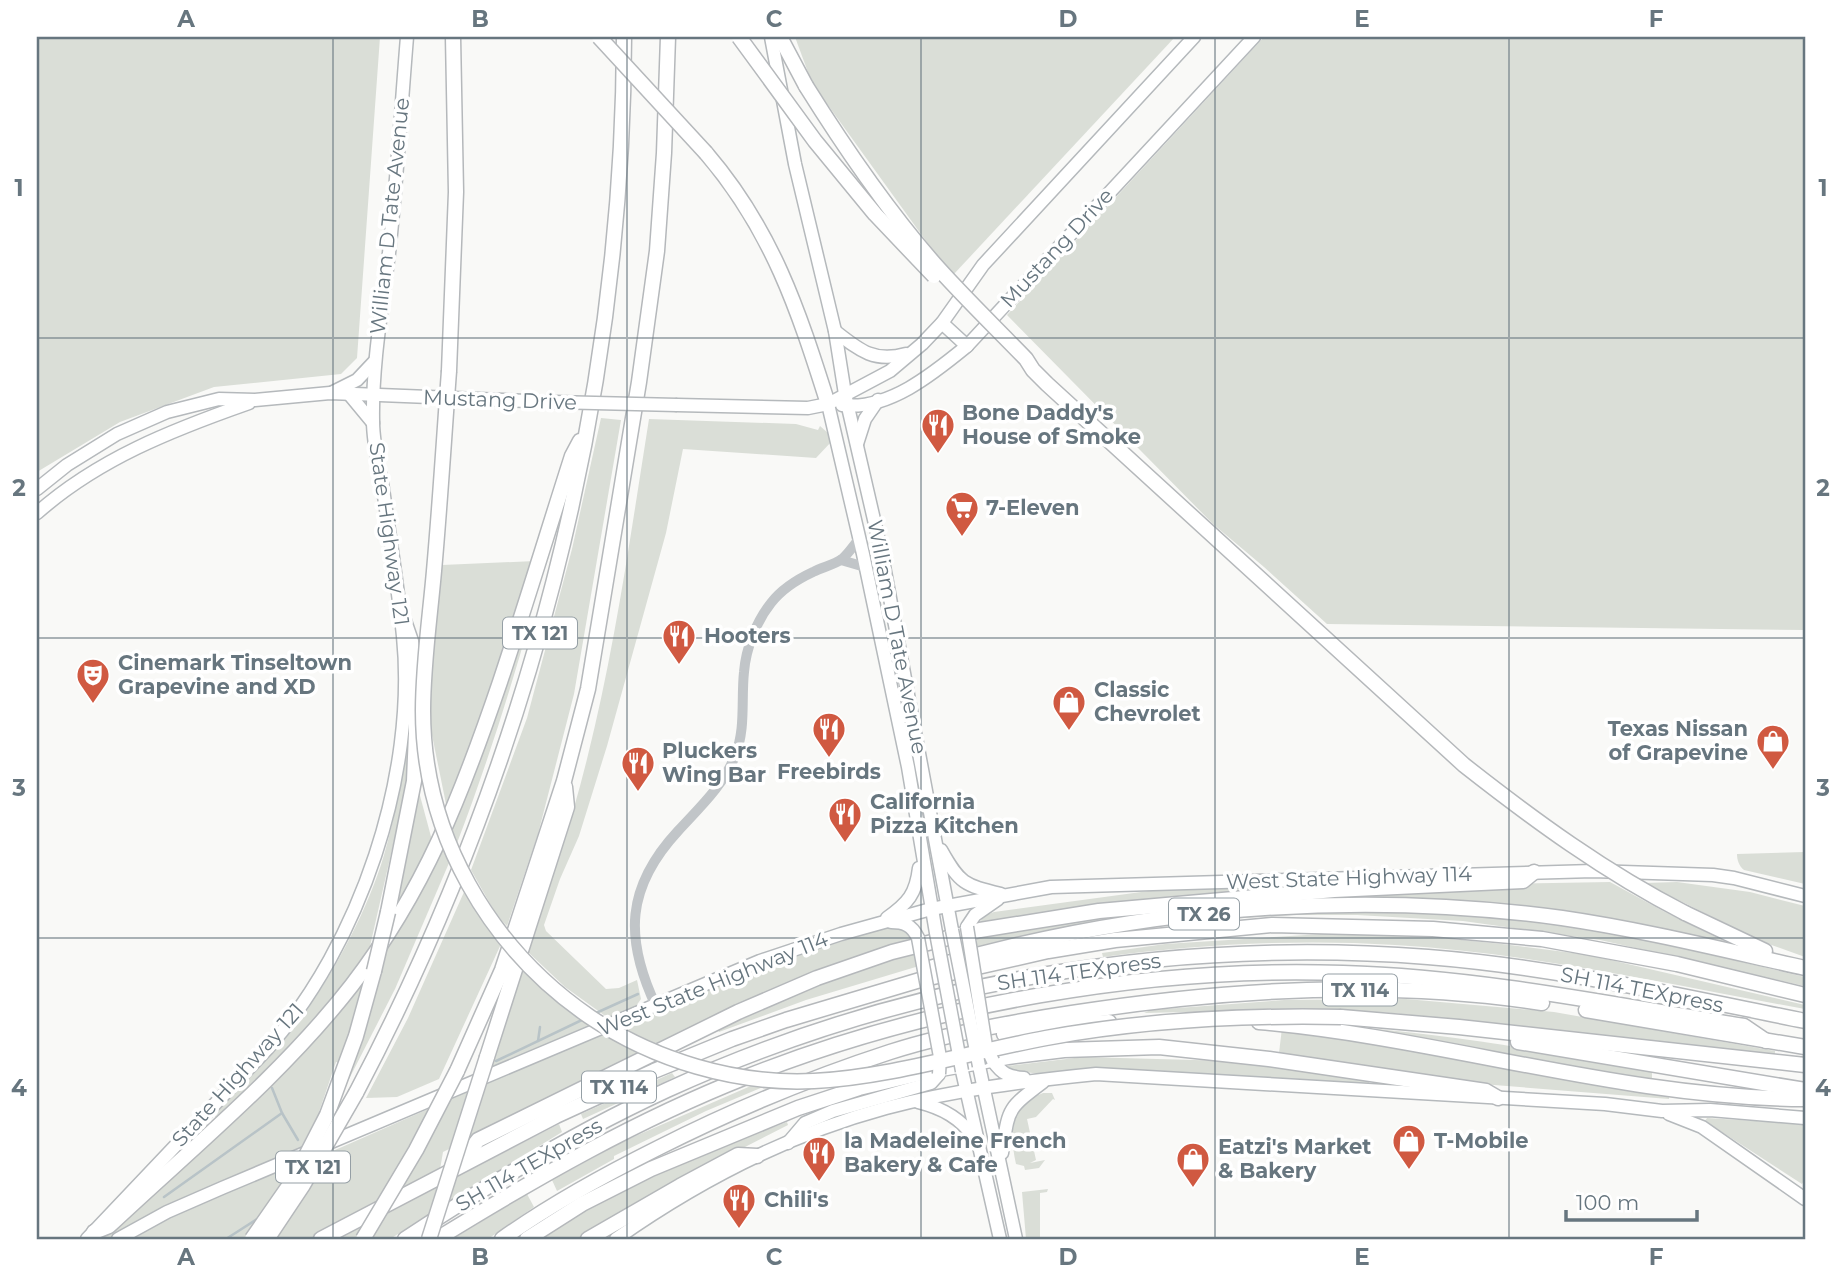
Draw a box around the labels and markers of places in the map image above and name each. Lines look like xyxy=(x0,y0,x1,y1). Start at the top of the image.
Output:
place label: Bone Daddy's House of Smoke xyxy=(962,400,1141,449)
restaurant icon: Bone Daddy's House of Smoke xyxy=(919,406,957,455)
supermarket icon: 7-Eleven xyxy=(943,489,981,538)
place label: 7-Eleven xyxy=(986,495,1080,520)
restaurant icon: Hooters xyxy=(660,617,698,666)
place label: Hooters xyxy=(704,623,791,648)
place label: Cinemark Tinseltown Grapevine and XD xyxy=(118,650,352,699)
theatre icon: Cinemark Tinseltown Grapevine and XD xyxy=(74,656,112,705)
place label: Classic Chevrolet xyxy=(1094,677,1201,726)
shop icon: Classic Chevrolet xyxy=(1050,683,1088,732)
restaurant icon: Freebirds xyxy=(810,710,848,759)
place label: Texas Nissan of Grapevine xyxy=(1608,716,1748,765)
shop icon: Texas Nissan of Grapevine xyxy=(1754,722,1792,771)
place label: Pluckers Wing Bar xyxy=(662,738,766,787)
restaurant icon: Pluckers Wing Bar xyxy=(619,744,657,793)
place label: Freebirds xyxy=(777,759,881,784)
place label: California Pizza Kitchen xyxy=(870,789,1019,838)
restaurant icon: California Pizza Kitchen xyxy=(826,795,864,844)
shop icon: T-Mobile xyxy=(1390,1122,1428,1171)
place label: la Madeleine French Bakery & Cafe xyxy=(844,1128,1067,1177)
place label: T-Mobile xyxy=(1434,1128,1529,1153)
restaurant icon: la Madeleine French Bakery & Cafe xyxy=(800,1134,838,1183)
place label: Eatzi's Market & Bakery xyxy=(1218,1134,1371,1183)
shop icon: Eatzi's Market & Bakery xyxy=(1174,1140,1212,1189)
restaurant icon: Chili's xyxy=(720,1181,758,1230)
place label: Chili's xyxy=(764,1187,829,1212)

